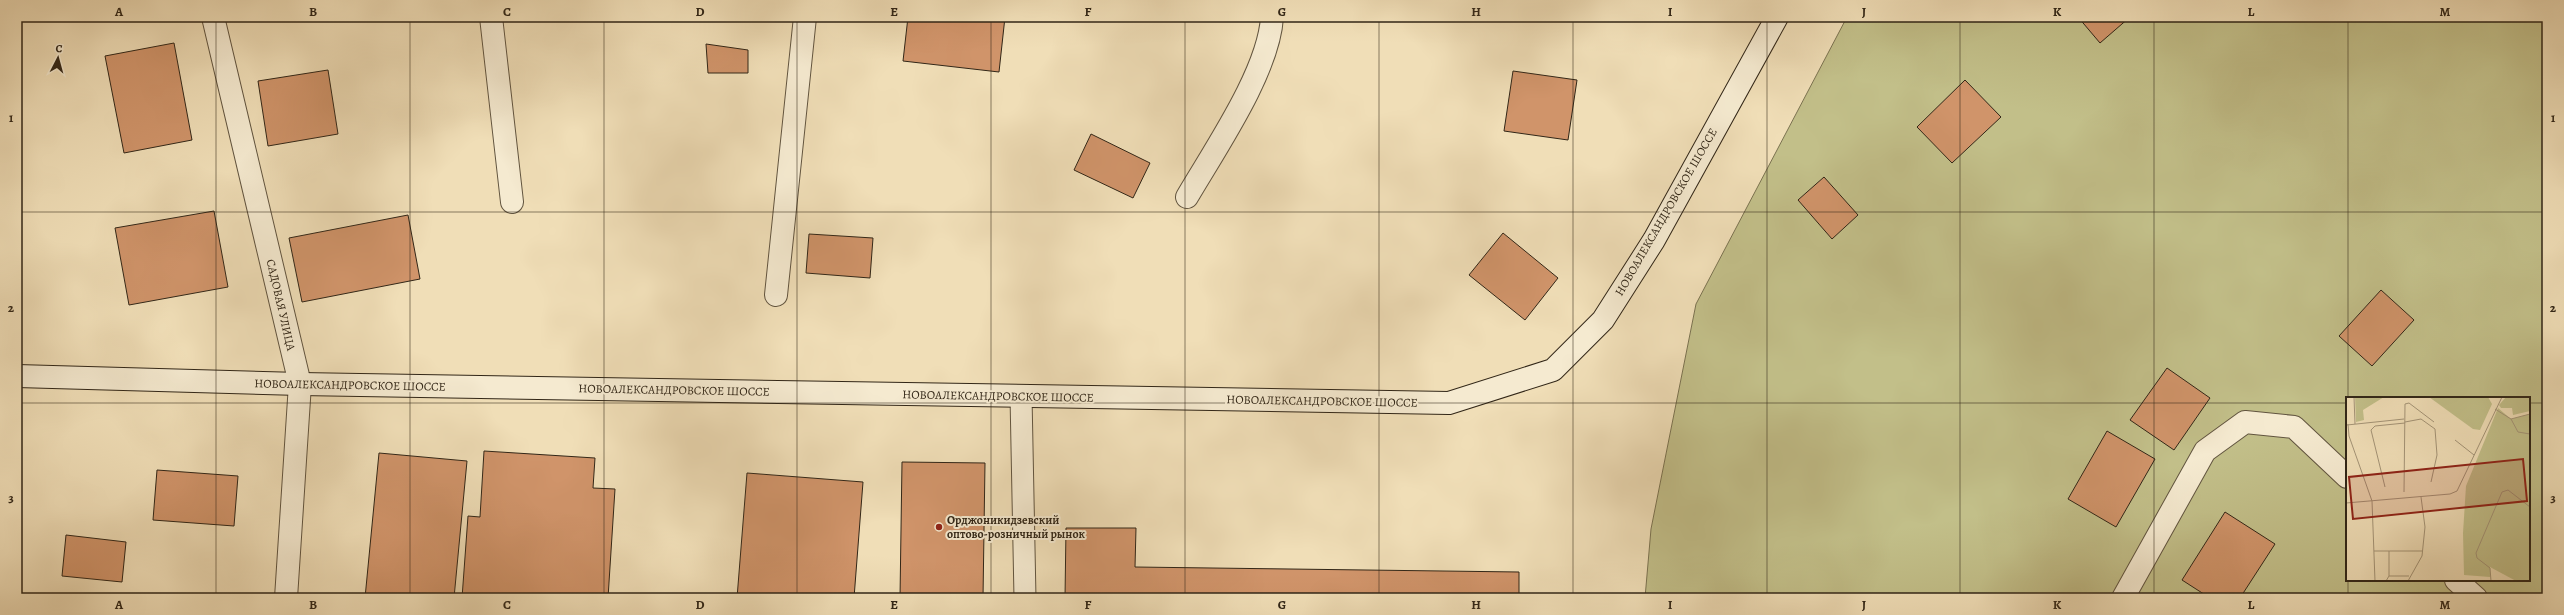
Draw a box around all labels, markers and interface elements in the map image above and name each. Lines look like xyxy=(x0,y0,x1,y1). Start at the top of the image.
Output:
text: A xyxy=(114,3,124,20)
text: B xyxy=(309,3,317,20)
text: C xyxy=(503,3,511,20)
text: D xyxy=(695,3,705,20)
text: E xyxy=(890,3,898,20)
text: F xyxy=(1085,3,1092,20)
text: G xyxy=(1278,3,1286,20)
text: H xyxy=(1471,3,1481,20)
text: I xyxy=(1668,3,1673,20)
text: J xyxy=(1862,3,1866,20)
text: K xyxy=(2053,3,2062,20)
text: L xyxy=(2248,3,2255,20)
text: M xyxy=(2440,3,2451,20)
north arrow xyxy=(38,38,78,78)
text: С xyxy=(55,41,63,56)
text: 1 xyxy=(9,109,14,126)
text: 1 xyxy=(2551,109,2556,126)
street label: НОВОАЛЕКСАНДРОВСКОЕ ШОССЕ xyxy=(1611,125,1721,299)
street label: САДОВАЯ УЛИЦА xyxy=(263,258,300,353)
text: 2 xyxy=(8,299,15,316)
text: 2 xyxy=(2550,299,2557,316)
street label: НОВОАЛЕКСАНДРОВСКОЕ ШОССЕ xyxy=(254,375,446,395)
street label: НОВОАЛЕКСАНДРОВСКОЕ ШОССЕ xyxy=(578,380,770,400)
street label: НОВОАЛЕКСАНДРОВСКОЕ ШОССЕ xyxy=(902,386,1094,406)
street label: НОВОАЛЕКСАНДРОВСКОЕ ШОССЕ xyxy=(1226,391,1418,411)
inset map xyxy=(2346,397,2530,581)
text: 3 xyxy=(8,489,14,506)
text: 3 xyxy=(2550,489,2556,506)
place label: Орджоникидзевский оптово-розничный рынок xyxy=(947,512,1085,542)
marker: Орджоникидзевский оптово-розничный рынок xyxy=(934,522,944,532)
text: A xyxy=(114,596,124,613)
text: B xyxy=(309,596,317,613)
text: C xyxy=(503,596,511,613)
text: D xyxy=(695,596,705,613)
text: E xyxy=(890,596,898,613)
text: F xyxy=(1085,596,1092,613)
text: G xyxy=(1278,596,1286,613)
text: H xyxy=(1471,596,1481,613)
text: I xyxy=(1668,596,1673,613)
text: J xyxy=(1862,596,1866,613)
text: K xyxy=(2053,596,2062,613)
text: L xyxy=(2248,596,2255,613)
text: M xyxy=(2440,596,2451,613)

